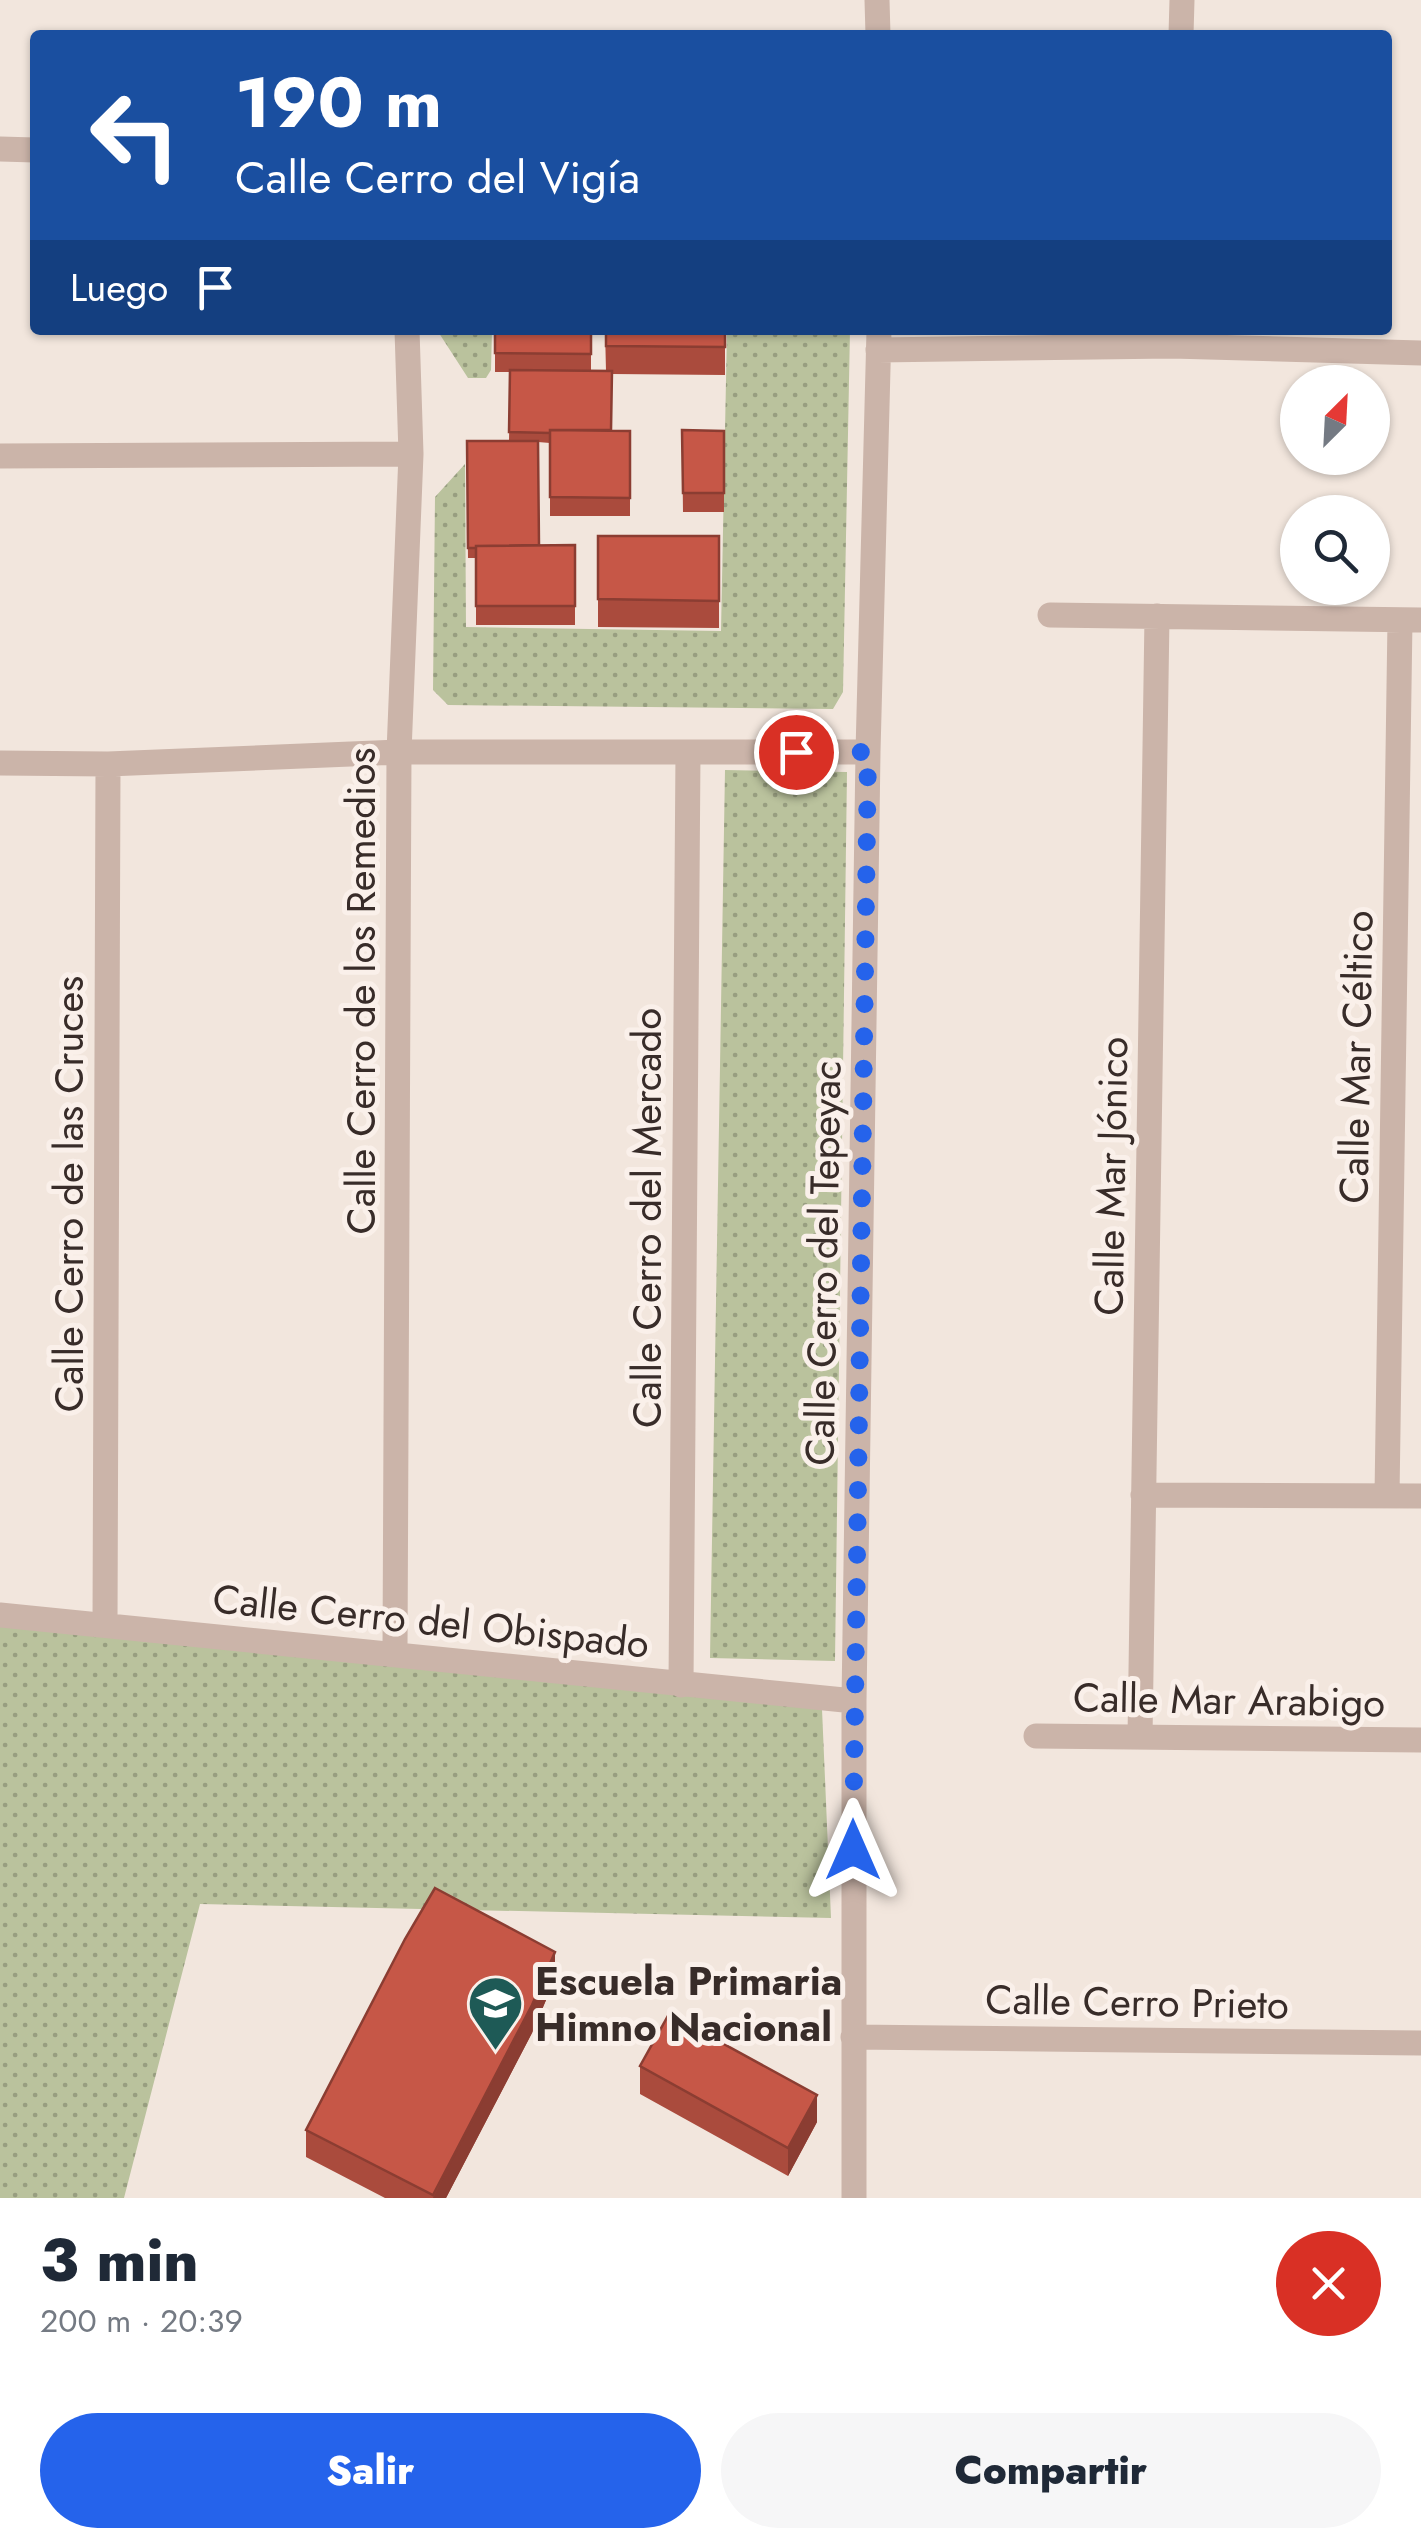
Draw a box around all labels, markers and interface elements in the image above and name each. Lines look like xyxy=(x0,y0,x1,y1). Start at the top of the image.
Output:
text: 190 m xyxy=(235,52,442,153)
icon: left xyxy=(70,70,200,200)
text: Calle Cerro del Vigía xyxy=(235,145,640,210)
text: Luego xyxy=(70,260,168,315)
icon: arrive xyxy=(188,260,243,315)
north arrow xyxy=(1280,365,1390,475)
map controls xyxy=(1280,365,1390,605)
button: search xyxy=(1280,495,1390,605)
pin xyxy=(754,710,839,795)
icon: arrive xyxy=(769,725,824,780)
street label: Calle Cerro de los Remedios xyxy=(332,748,390,1234)
street label: Calle Mar Céltico xyxy=(1324,910,1388,1204)
street label: Calle Cerro de las Cruces xyxy=(40,976,98,1412)
street label: Calle Cerro del Mercado xyxy=(618,1008,676,1428)
street label: Calle Mar Jónico xyxy=(1080,1036,1142,1316)
street label: Calle Cerro del Tepeyac xyxy=(790,1060,856,1466)
street label: Calle Cerro del Obispado xyxy=(210,1569,652,1673)
street label: Calle Mar Arabigo xyxy=(1072,1668,1386,1732)
position arrow xyxy=(801,1798,905,1902)
place label: Escuela Primaria Himno Nacional xyxy=(535,1952,842,2056)
street label: Calle Cerro Prieto xyxy=(985,1970,1289,2034)
school or university icon: Escuela Primaria Himno Nacional xyxy=(466,1974,526,2053)
text: 3 min xyxy=(40,2217,199,2304)
button: close xyxy=(1276,2231,1381,2336)
text: 200 m · 20:39 xyxy=(40,2298,243,2344)
button: Salir xyxy=(40,2413,701,2528)
button: Compartir xyxy=(721,2413,1381,2528)

